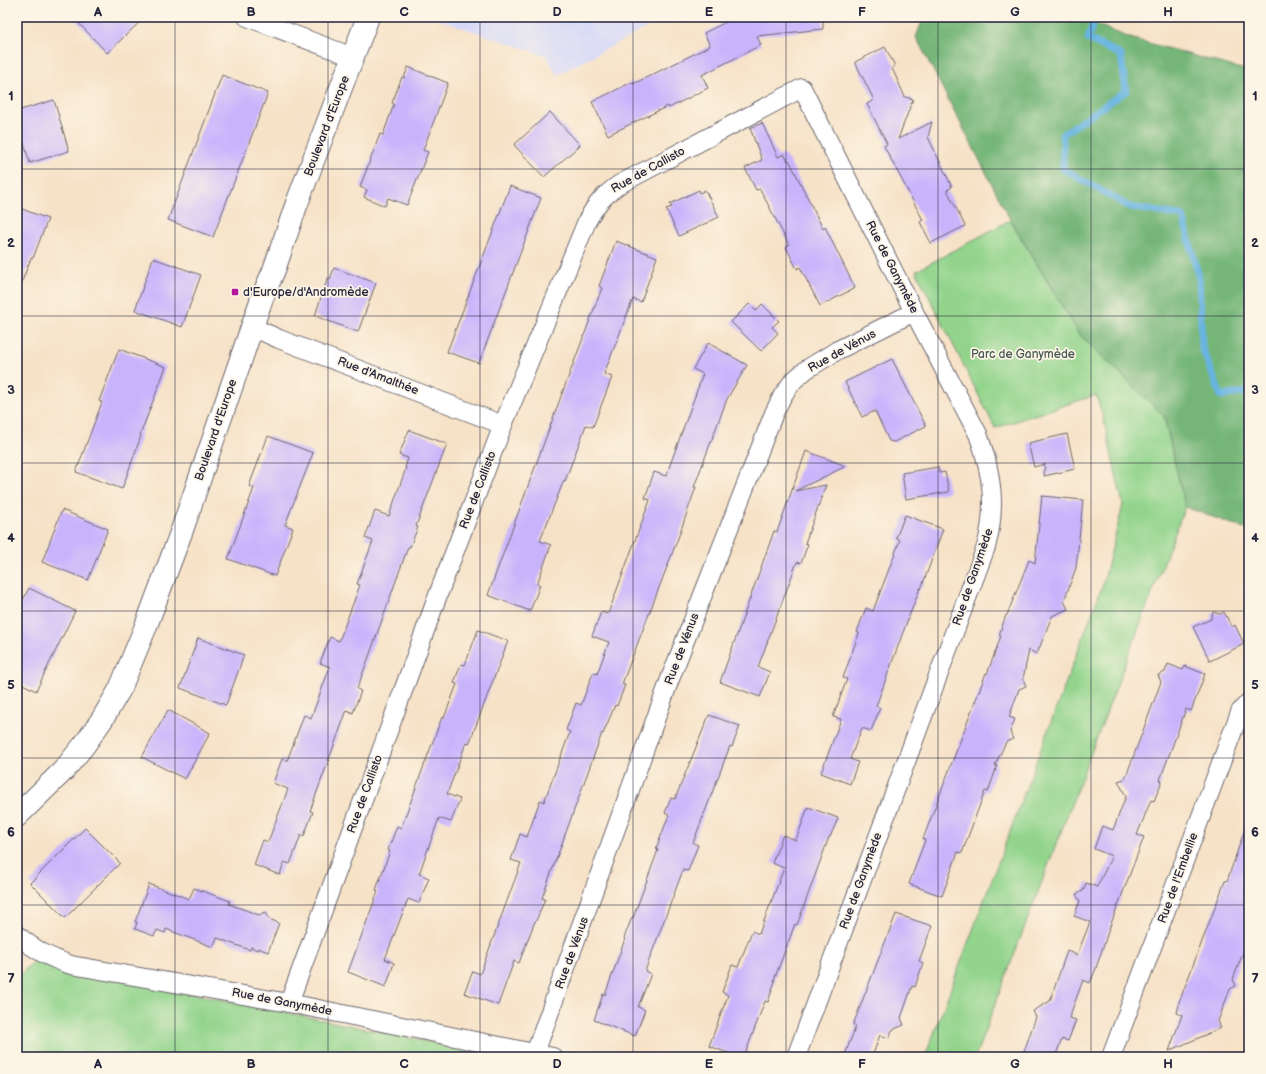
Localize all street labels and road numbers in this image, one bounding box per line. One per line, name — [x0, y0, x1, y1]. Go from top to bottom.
street label: Boulevard d'Europe — [301, 74, 353, 178]
street label: Rue de Callisto — [608, 143, 688, 197]
street label: Rue de Ganymède — [862, 218, 922, 316]
street label: Rue de Vénus — [805, 326, 879, 376]
street label: Rue d'Amalthée — [335, 354, 421, 398]
street label: Boulevard d'Europe — [192, 377, 240, 483]
street label: Rue de Callisto — [456, 449, 500, 531]
street label: Rue de Ganymède — [949, 526, 997, 628]
street label: Rue de Vénus — [661, 611, 703, 687]
street label: Rue de Callisto — [344, 753, 386, 835]
street label: Rue de Ganymède — [837, 831, 885, 931]
street label: Rue de l'Embellie — [1155, 831, 1201, 925]
street label: Rue de Vénus — [552, 915, 592, 991]
street label: Rue de Ganymède — [231, 985, 333, 1019]

